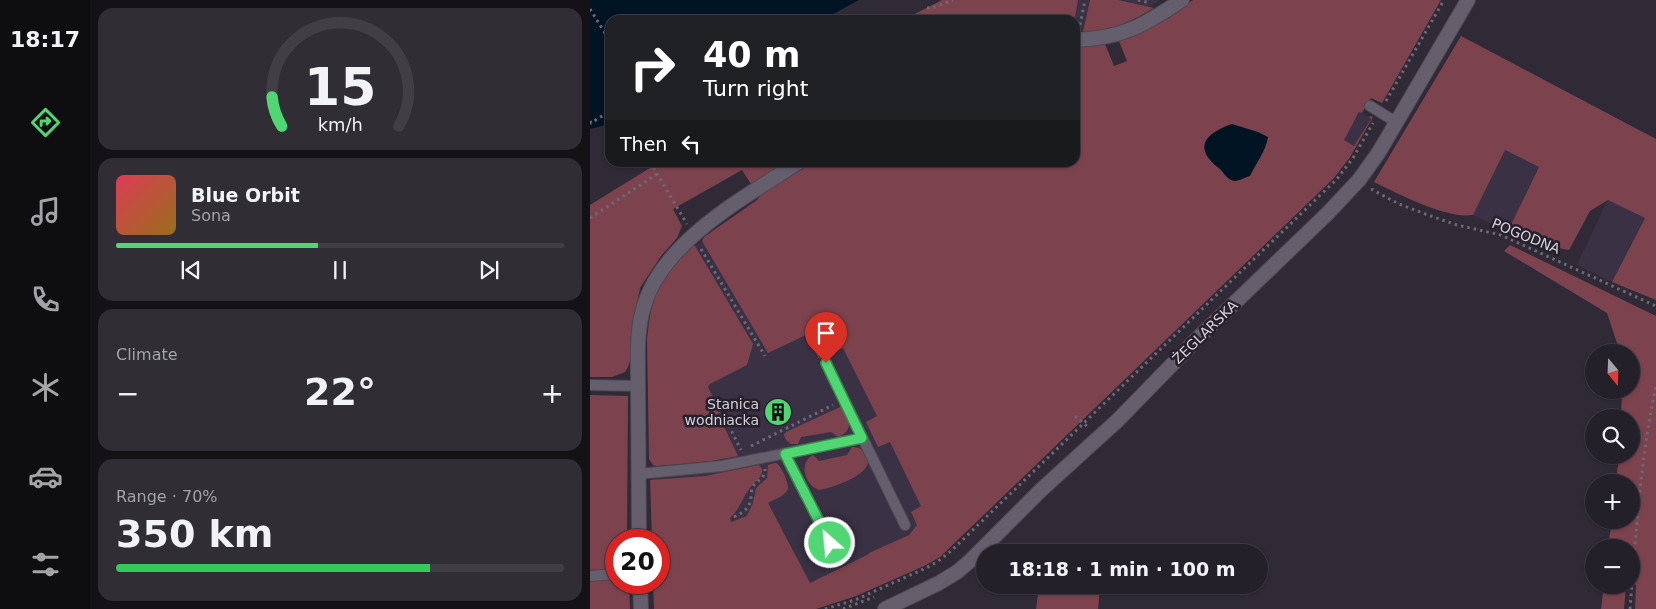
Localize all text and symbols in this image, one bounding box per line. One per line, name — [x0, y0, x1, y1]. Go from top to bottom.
text: 18:17 — [10, 27, 80, 52]
icon: right — [620, 35, 685, 100]
text: 40 m — [703, 35, 800, 75]
text: 15 — [304, 57, 376, 117]
text: Turn right — [703, 76, 808, 101]
icon: directions — [28, 105, 63, 140]
text: km/h — [317, 114, 363, 135]
icon: left — [677, 130, 705, 158]
text: Then — [620, 133, 667, 155]
text: Blue Orbit — [191, 184, 300, 206]
icon: music — [28, 194, 63, 229]
text: Sona — [191, 206, 231, 225]
street label: POGODNA — [1490, 215, 1563, 257]
icon: previous — [177, 256, 205, 284]
icon: pause — [326, 256, 354, 284]
icon: next — [475, 256, 503, 284]
icon: phone — [28, 282, 63, 317]
street label: ŻEGLARSKA — [1168, 296, 1241, 367]
pin — [805, 312, 847, 363]
icon: arrive — [812, 319, 840, 347]
north arrow — [1585, 344, 1640, 399]
map controls — [1585, 344, 1640, 594]
text: Climate — [116, 345, 178, 364]
icon: climate — [28, 370, 63, 405]
text: 22° — [304, 370, 376, 414]
text: − — [116, 377, 139, 410]
text: + — [541, 377, 564, 410]
place label: Stanica wodniacka — [685, 396, 759, 428]
building icon: Stanica wodniacka — [763, 397, 793, 427]
button: search — [1585, 409, 1640, 464]
icon: car — [28, 459, 63, 494]
button: + — [1585, 474, 1640, 529]
text: Range · 70% — [116, 487, 218, 506]
text: 350 km — [116, 512, 273, 556]
position arrow — [803, 516, 855, 568]
speed limit sign: 20 — [605, 529, 670, 594]
button: − — [1585, 539, 1640, 594]
icon: filters — [28, 547, 63, 582]
text: 18:18 · 1 min · 100 m — [1008, 558, 1236, 580]

